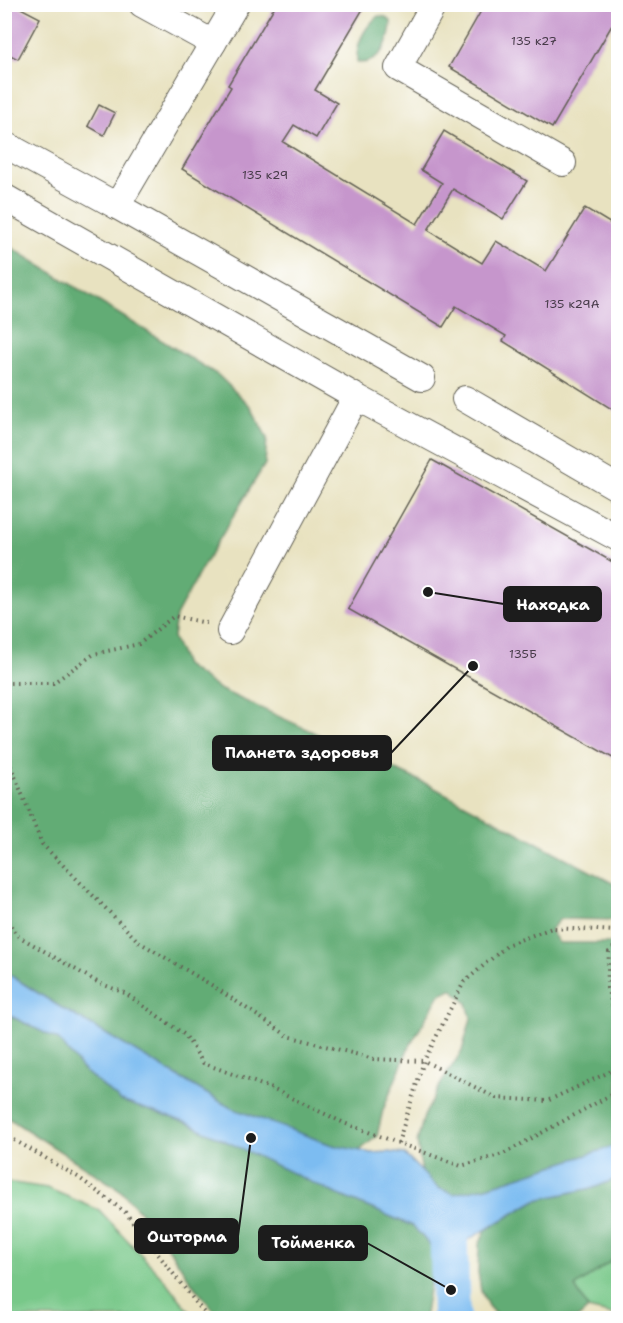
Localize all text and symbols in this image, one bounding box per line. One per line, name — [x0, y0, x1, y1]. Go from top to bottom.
house number: 135 к27 — [511, 33, 557, 49]
house number: 135 к29 — [242, 167, 288, 183]
house number: 135 к29А — [545, 296, 600, 312]
callout: Находка — [504, 587, 601, 621]
text: Находка — [516, 594, 590, 615]
house number: 135Б — [509, 646, 537, 662]
callout: Планета здоровья — [213, 736, 391, 770]
text: Планета здоровья — [225, 742, 379, 763]
callout: Ошторма — [135, 1219, 238, 1253]
text: Ошторма — [147, 1226, 227, 1247]
callout: Тойменка — [259, 1226, 367, 1260]
text: Тойменка — [271, 1232, 355, 1253]

